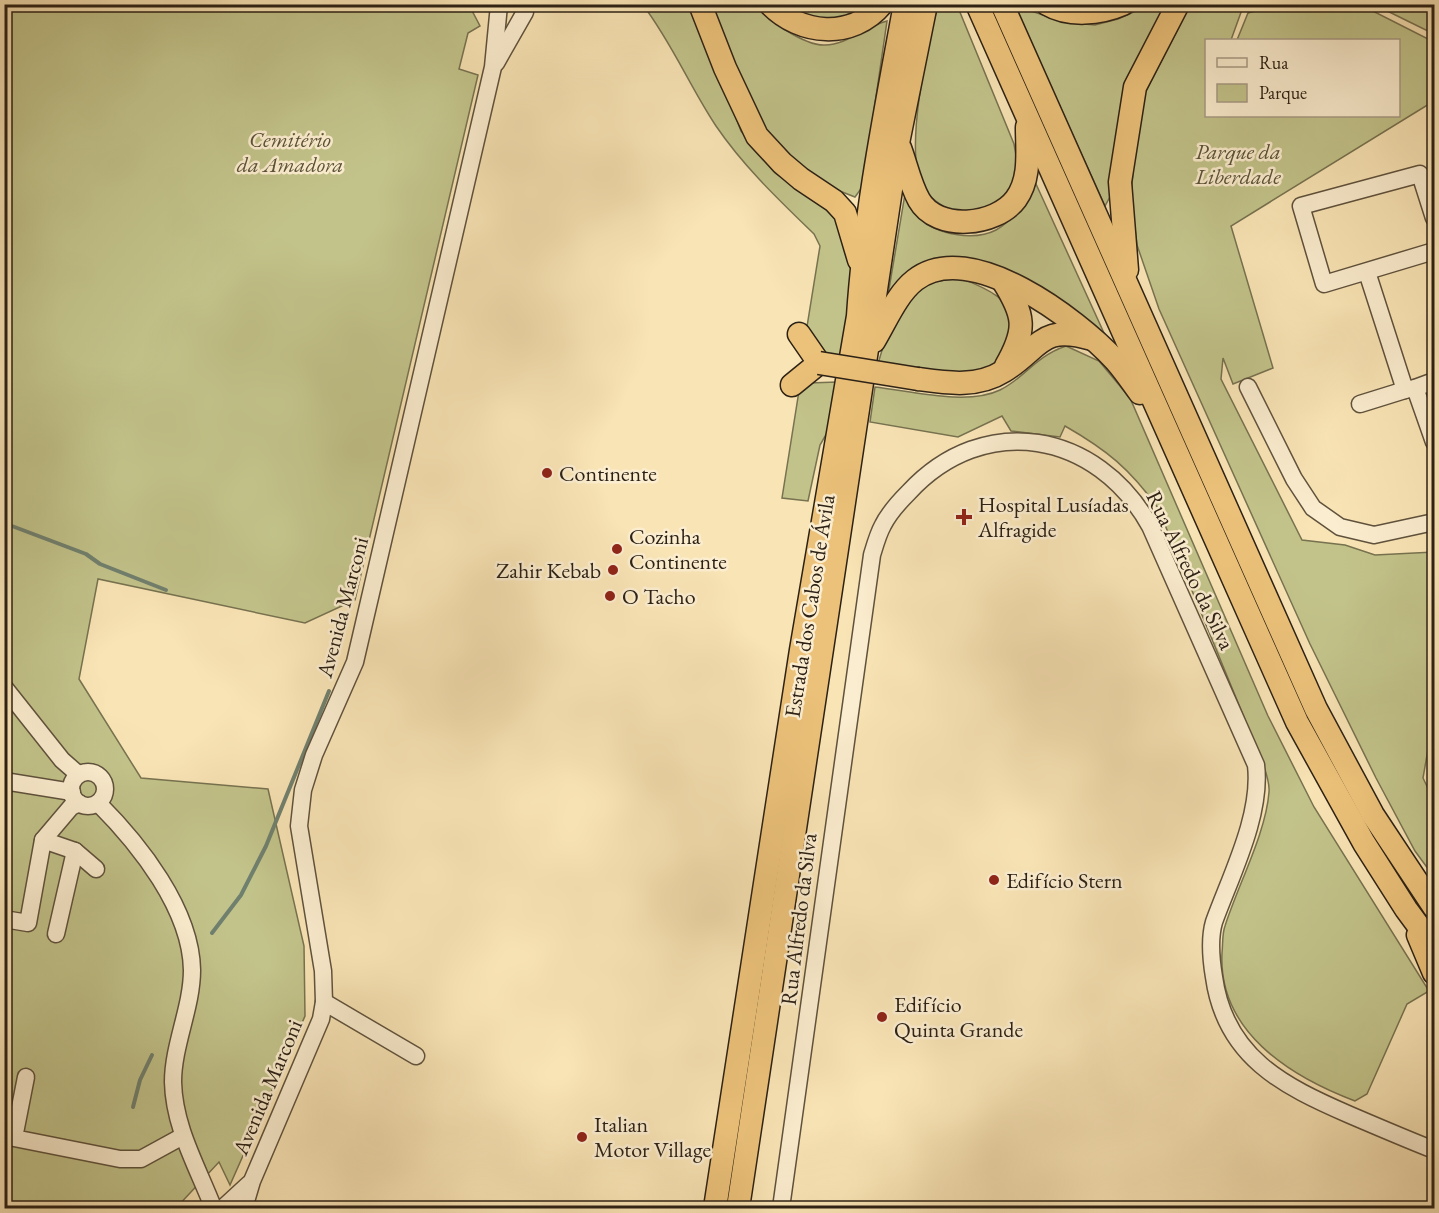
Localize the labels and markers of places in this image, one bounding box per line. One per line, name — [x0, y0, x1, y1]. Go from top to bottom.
place label: Continente — [559, 459, 657, 488]
marker: Continente — [540, 466, 554, 480]
place label: Hospital Lusíadas Alfragide — [977, 490, 1129, 544]
marker: Hospital Lusíadas Alfragide — [955, 508, 973, 526]
place label: Cozinha Continente — [629, 522, 727, 576]
marker: Cozinha Continente — [610, 542, 624, 556]
place label: Zahir Kebab — [496, 556, 601, 585]
marker: Zahir Kebab — [606, 563, 620, 577]
place label: O Tacho — [622, 582, 696, 611]
marker: O Tacho — [603, 589, 617, 603]
place label: Edifício Stern — [1006, 866, 1123, 895]
marker: Edifício Stern — [987, 873, 1001, 887]
place label: Edifício Quinta Grande — [894, 990, 1023, 1044]
marker: Edifício Quinta Grande — [875, 1010, 889, 1024]
place label: Italian Motor Village — [594, 1110, 711, 1164]
marker: Italian Motor Village — [575, 1130, 589, 1144]

